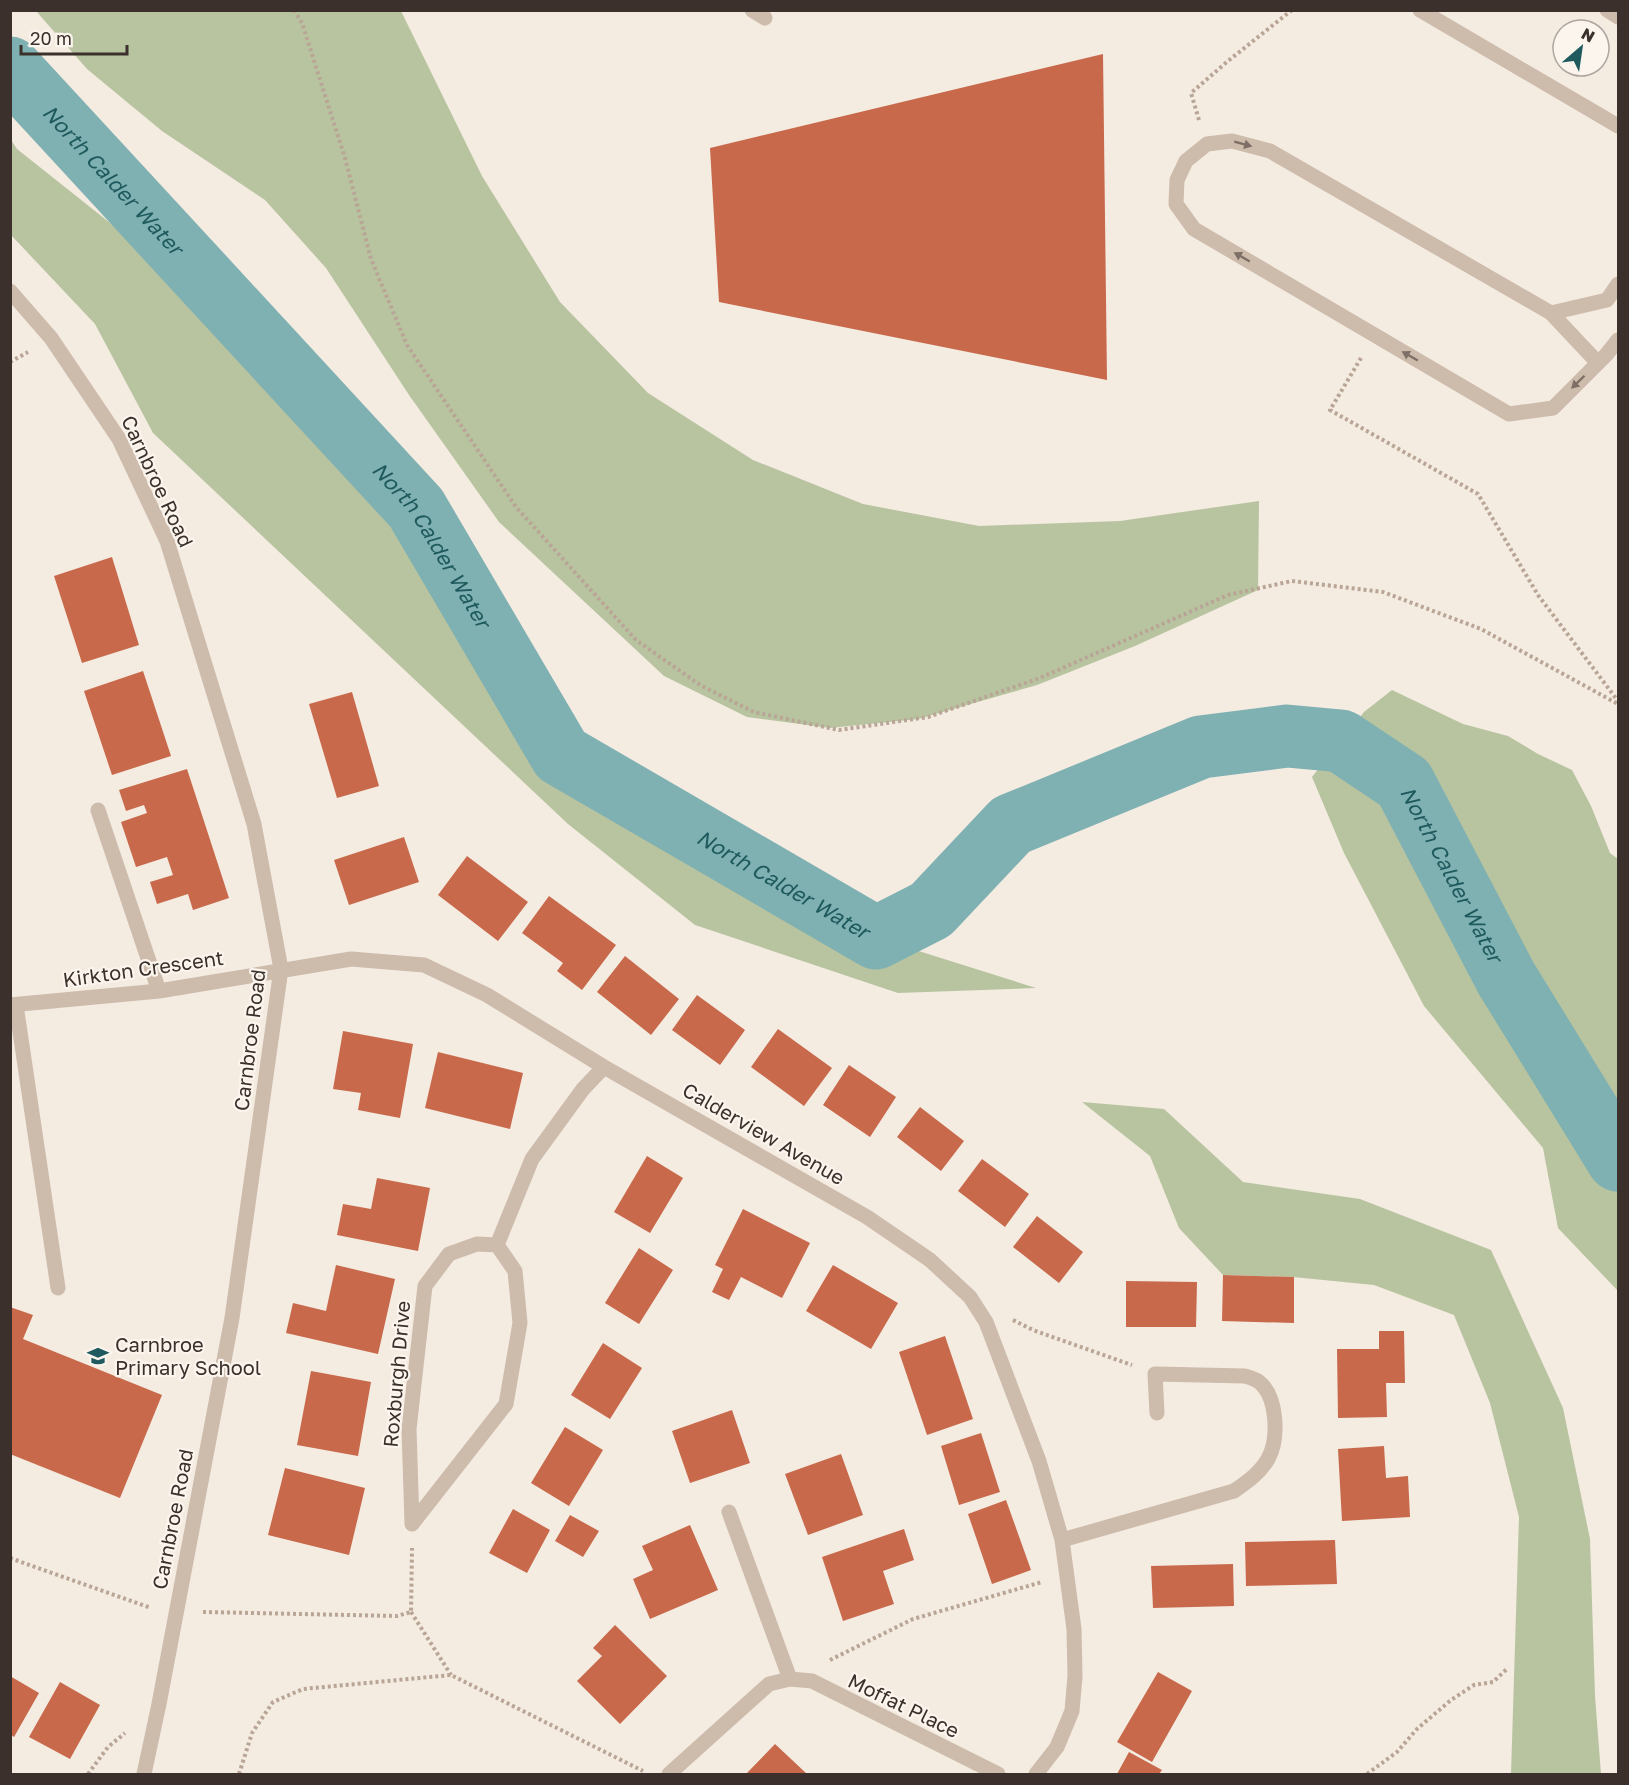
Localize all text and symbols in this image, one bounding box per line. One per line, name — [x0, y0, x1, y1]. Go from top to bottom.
scale bar — [21, 18, 128, 56]
north arrow — [1551, 18, 1611, 78]
text: N — [1578, 23, 1598, 47]
text: 20 m — [30, 27, 72, 49]
water label: North Calder Water — [37, 99, 191, 262]
one-way arrow — [1234, 140, 1252, 149]
one-way arrow — [1234, 252, 1250, 263]
one-way arrow — [1401, 351, 1418, 361]
one-way arrow — [1572, 375, 1586, 389]
street label: Carnbroe Road — [117, 411, 199, 551]
water label: North Calder Water — [367, 456, 498, 635]
water label: North Calder Water — [1395, 782, 1510, 969]
water label: North Calder Water — [692, 824, 876, 946]
street label: Kirkton Crescent — [61, 945, 225, 991]
street label: Carnbroe Road — [228, 968, 270, 1112]
street label: Calderview Avenue — [679, 1077, 849, 1189]
street label: Roxburgh Drive — [378, 1300, 414, 1448]
place label: Carnbroe Primary School — [115, 1332, 261, 1379]
school or university icon: Carnbroe Primary School — [86, 1344, 110, 1368]
street label: Carnbroe Road — [147, 1447, 197, 1591]
street label: Moffat Place — [844, 1668, 964, 1742]

